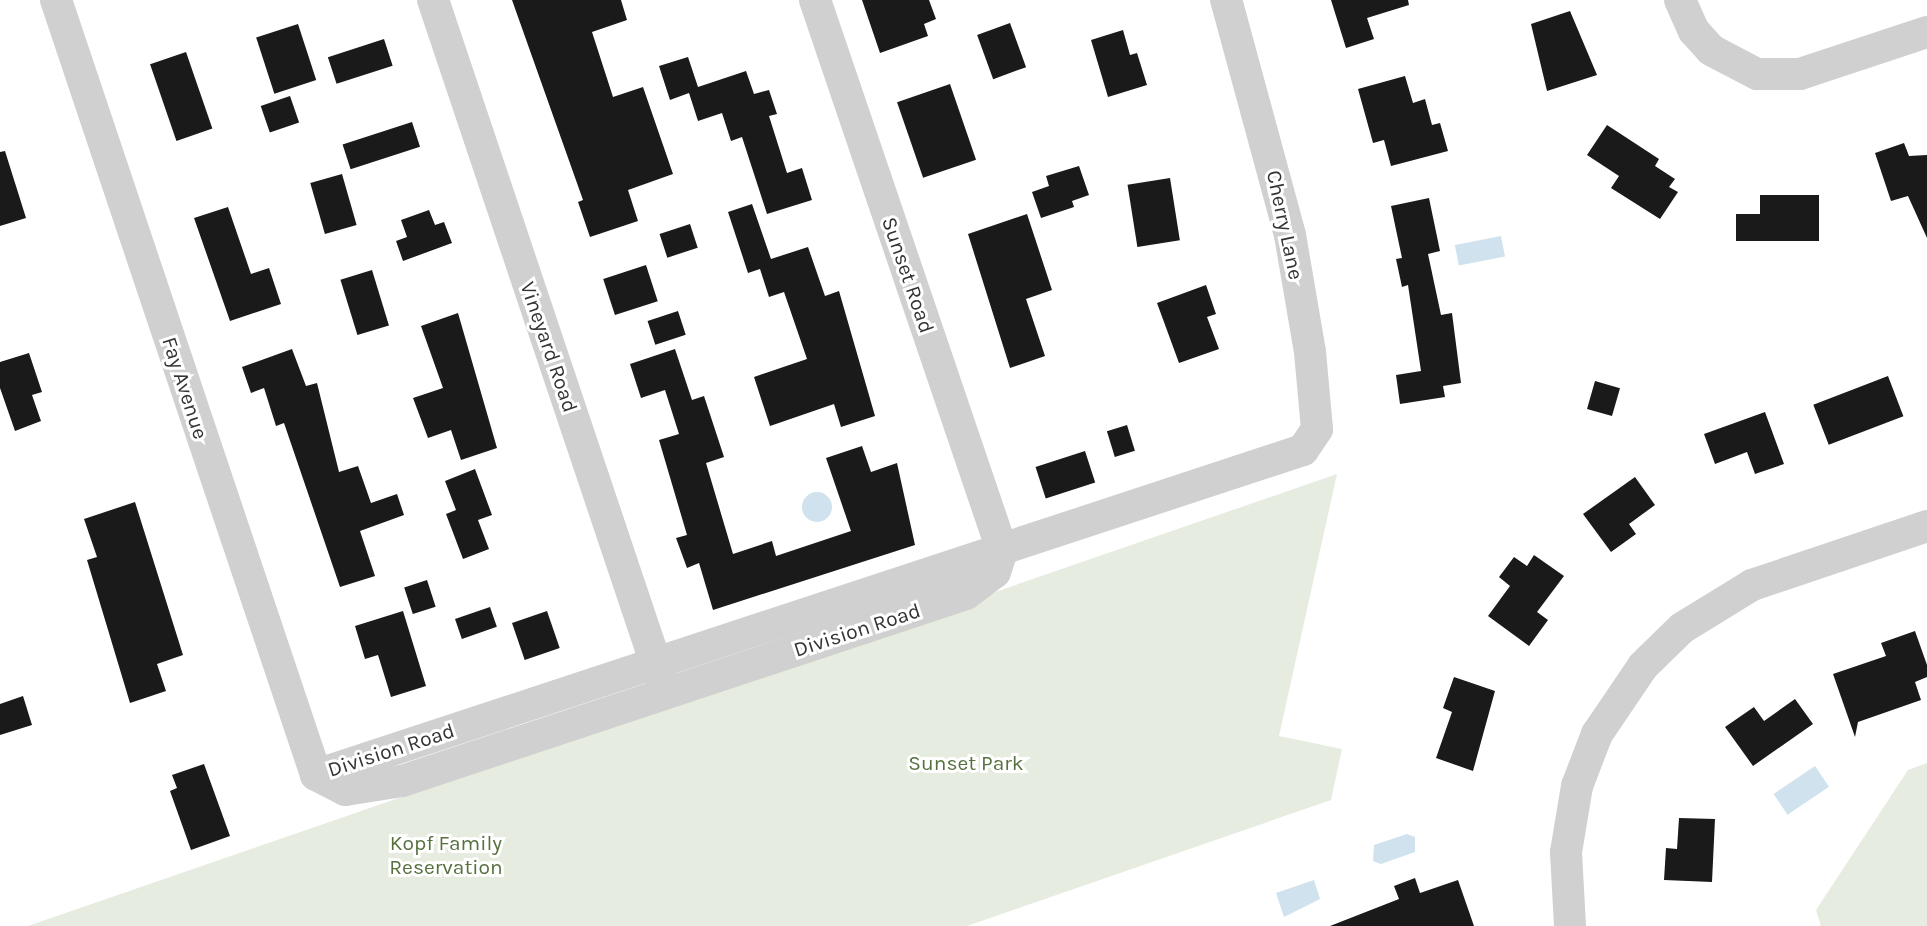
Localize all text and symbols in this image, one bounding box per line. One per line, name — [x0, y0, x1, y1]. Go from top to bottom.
street label: Cherry Lane — [1261, 168, 1309, 282]
street label: Sunset Road — [876, 214, 940, 336]
street label: Vineyard Road — [515, 278, 583, 416]
street label: Fay Avenue — [157, 334, 213, 442]
street label: Division Road — [790, 598, 924, 662]
street label: Division Road — [324, 718, 458, 782]
park label: Sunset Park — [908, 750, 1024, 776]
park label: Kopf Family Reservation — [389, 830, 503, 880]

